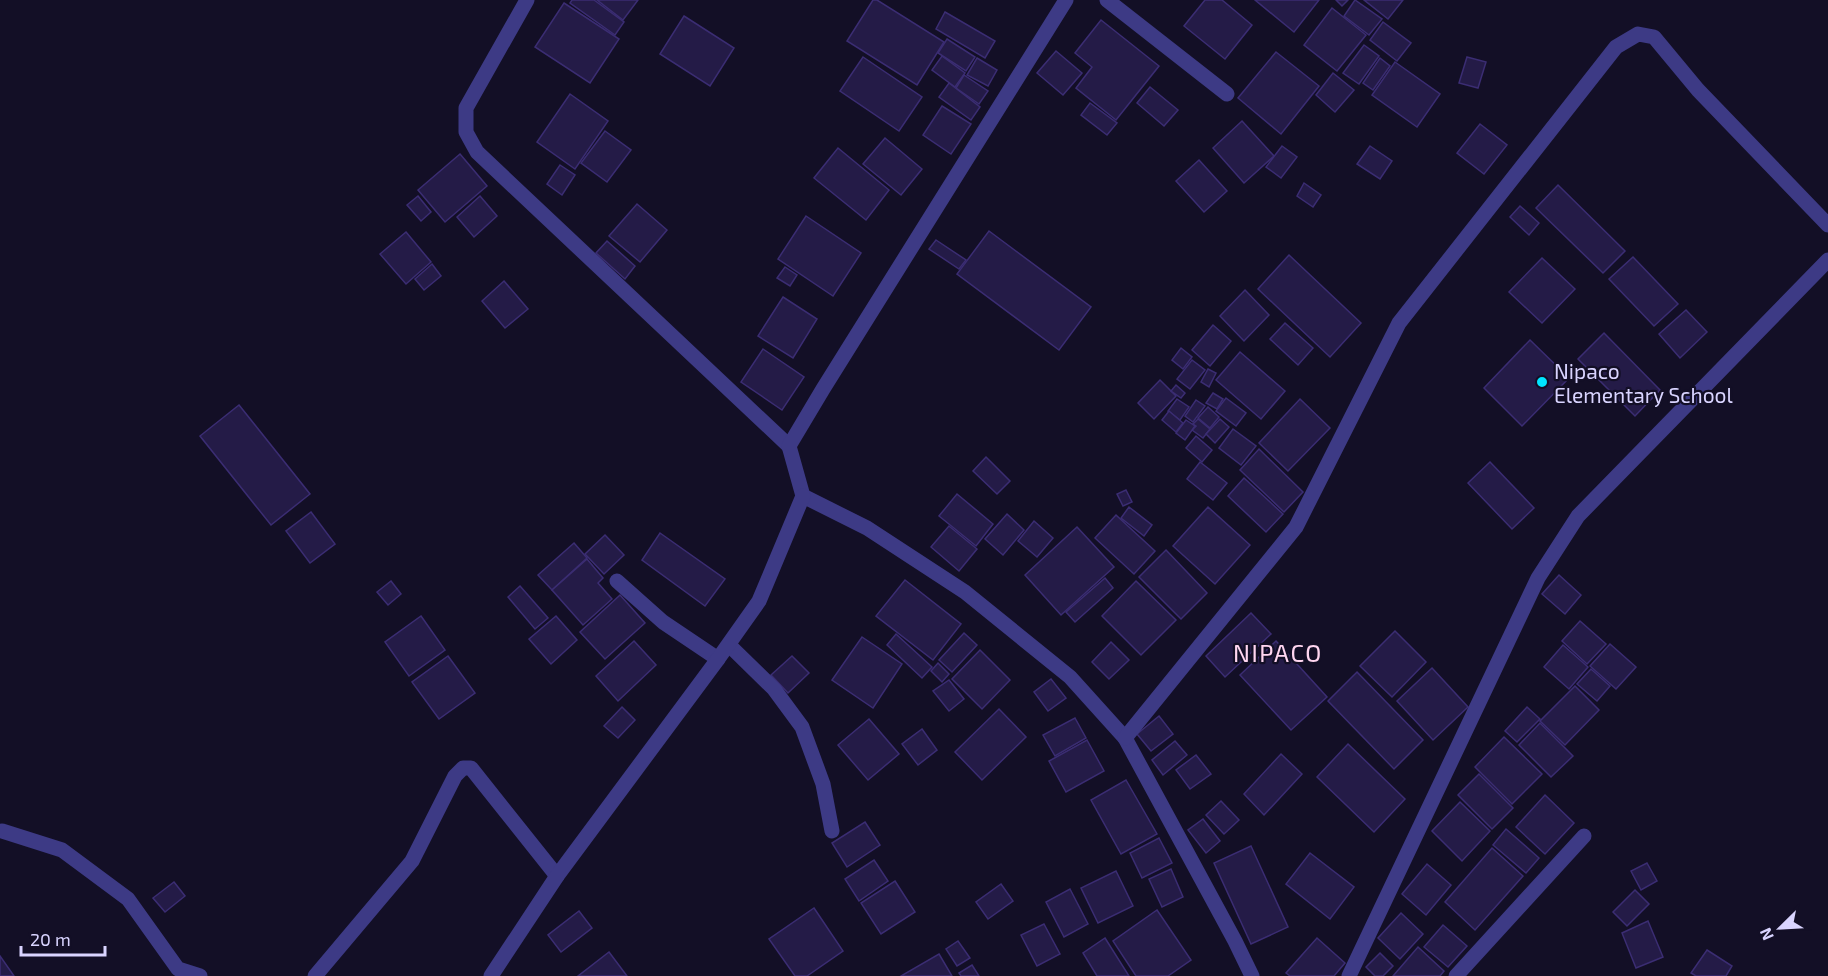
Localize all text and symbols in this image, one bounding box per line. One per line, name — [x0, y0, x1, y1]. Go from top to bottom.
place label: Nipaco Elementary School — [1554, 358, 1734, 407]
marker: Nipaco Elementary School — [1535, 375, 1549, 389]
district label: NIPACO — [1233, 638, 1323, 667]
north arrow — [1750, 898, 1810, 958]
scale bar — [21, 919, 105, 957]
text: N — [1755, 925, 1777, 943]
text: 20 m — [30, 928, 71, 950]

